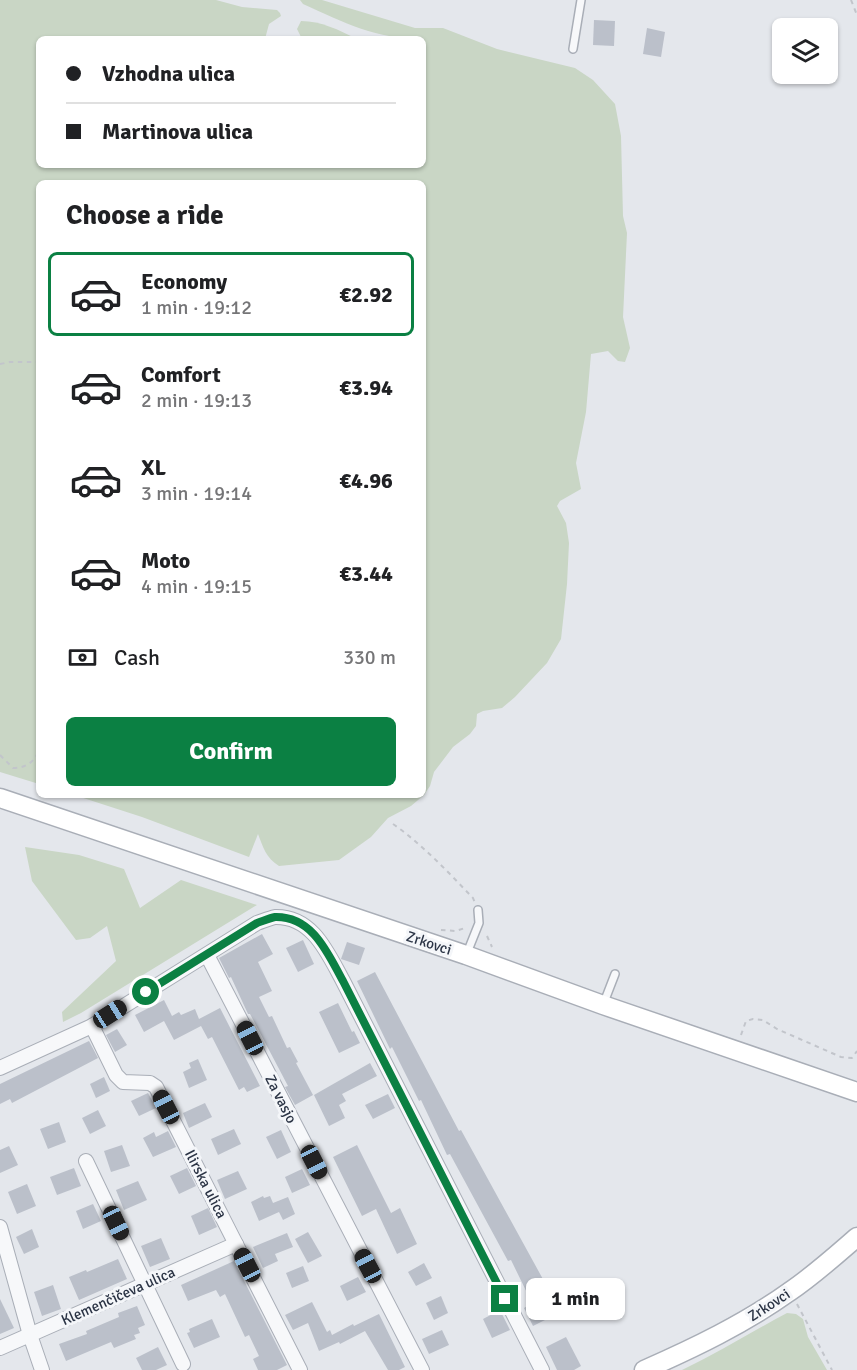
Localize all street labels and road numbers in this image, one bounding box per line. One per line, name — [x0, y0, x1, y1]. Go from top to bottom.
street label: Zrkovci — [404, 927, 454, 959]
street label: Za vasjo — [261, 1072, 301, 1126]
street label: Ilirska ulica — [181, 1147, 231, 1221]
street label: Klemenčičeva ulica — [58, 1263, 178, 1329]
street label: Zrkovci — [745, 1285, 793, 1325]

